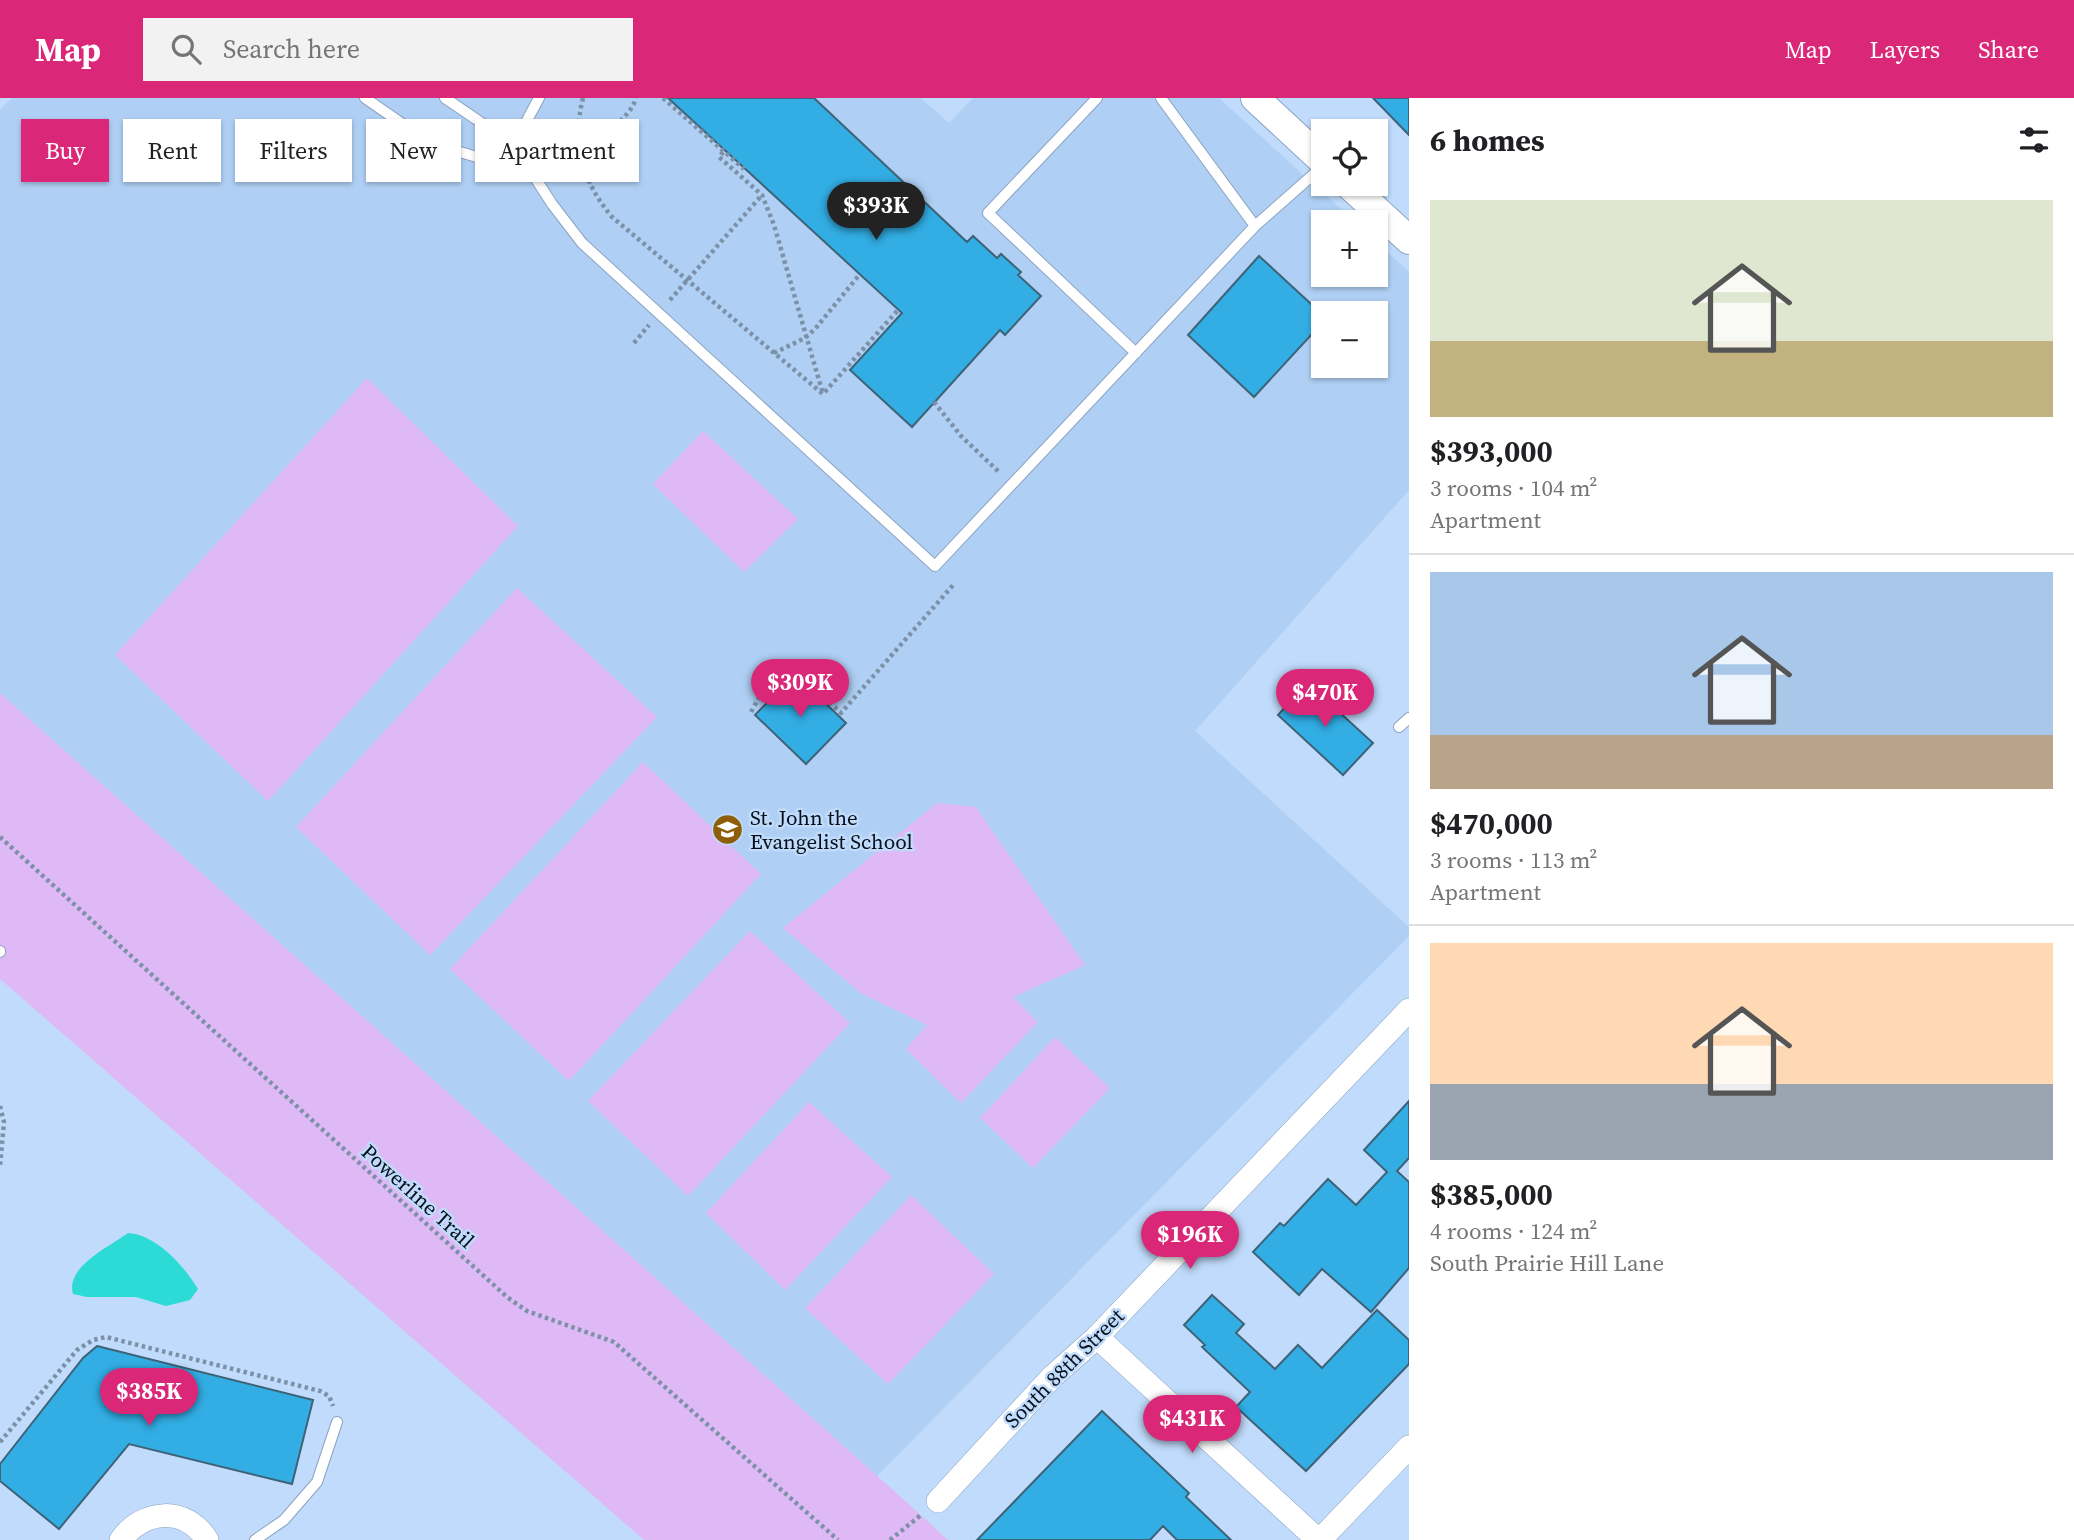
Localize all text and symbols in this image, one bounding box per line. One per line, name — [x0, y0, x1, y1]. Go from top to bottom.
search box — [143, 18, 633, 81]
text: Map — [35, 27, 101, 72]
icon: search — [167, 30, 205, 68]
text: Search here — [223, 31, 360, 67]
text: Map — [1785, 33, 1832, 66]
text: Layers — [1870, 33, 1940, 66]
text: Share — [1978, 33, 2039, 66]
chip: Buy — [21, 119, 109, 182]
chip: Rent — [123, 119, 221, 182]
chip: Filters — [235, 119, 352, 182]
chip: New — [366, 119, 461, 182]
chip: Apartment — [475, 119, 639, 182]
map controls — [1311, 119, 1388, 378]
button: locate — [1311, 119, 1388, 196]
text: 6 homes — [1430, 120, 1545, 161]
icon: filters — [2015, 121, 2053, 159]
pin: $393K — [827, 183, 925, 242]
text: $393K — [843, 189, 909, 221]
button: + — [1311, 210, 1388, 287]
icon: home — [1679, 245, 1805, 371]
button: − — [1311, 301, 1388, 378]
text: $393,000 — [1430, 431, 1553, 472]
text: 3 rooms · 104 m² — [1430, 472, 1597, 504]
text: Apartment — [1430, 504, 1541, 536]
icon: home — [1679, 617, 1805, 743]
pin: $309K — [751, 660, 849, 719]
text: $309K — [767, 666, 833, 698]
pin: $470K — [1276, 670, 1374, 729]
text: $470K — [1292, 676, 1358, 708]
place label: St. John the Evangelist School — [750, 803, 913, 856]
text: $470,000 — [1430, 803, 1553, 844]
school or university icon: St. John the Evangelist School — [710, 812, 744, 846]
text: 3 rooms · 113 m² — [1430, 844, 1597, 876]
text: Apartment — [1430, 876, 1541, 908]
icon: home — [1679, 988, 1805, 1114]
street label: Powerline Trail — [355, 1137, 481, 1255]
text: $385,000 — [1430, 1174, 1553, 1215]
pin: $196K — [1141, 1212, 1239, 1271]
text: 4 rooms · 124 m² — [1430, 1215, 1597, 1247]
text: $196K — [1157, 1218, 1223, 1250]
text: South Prairie Hill Lane — [1430, 1247, 1664, 1279]
street label: South 88th Street — [998, 1302, 1130, 1434]
pin: $385K — [100, 1368, 198, 1428]
text: $385K — [116, 1375, 182, 1407]
pin: $431K — [1143, 1396, 1241, 1455]
text: $431K — [1159, 1402, 1225, 1434]

